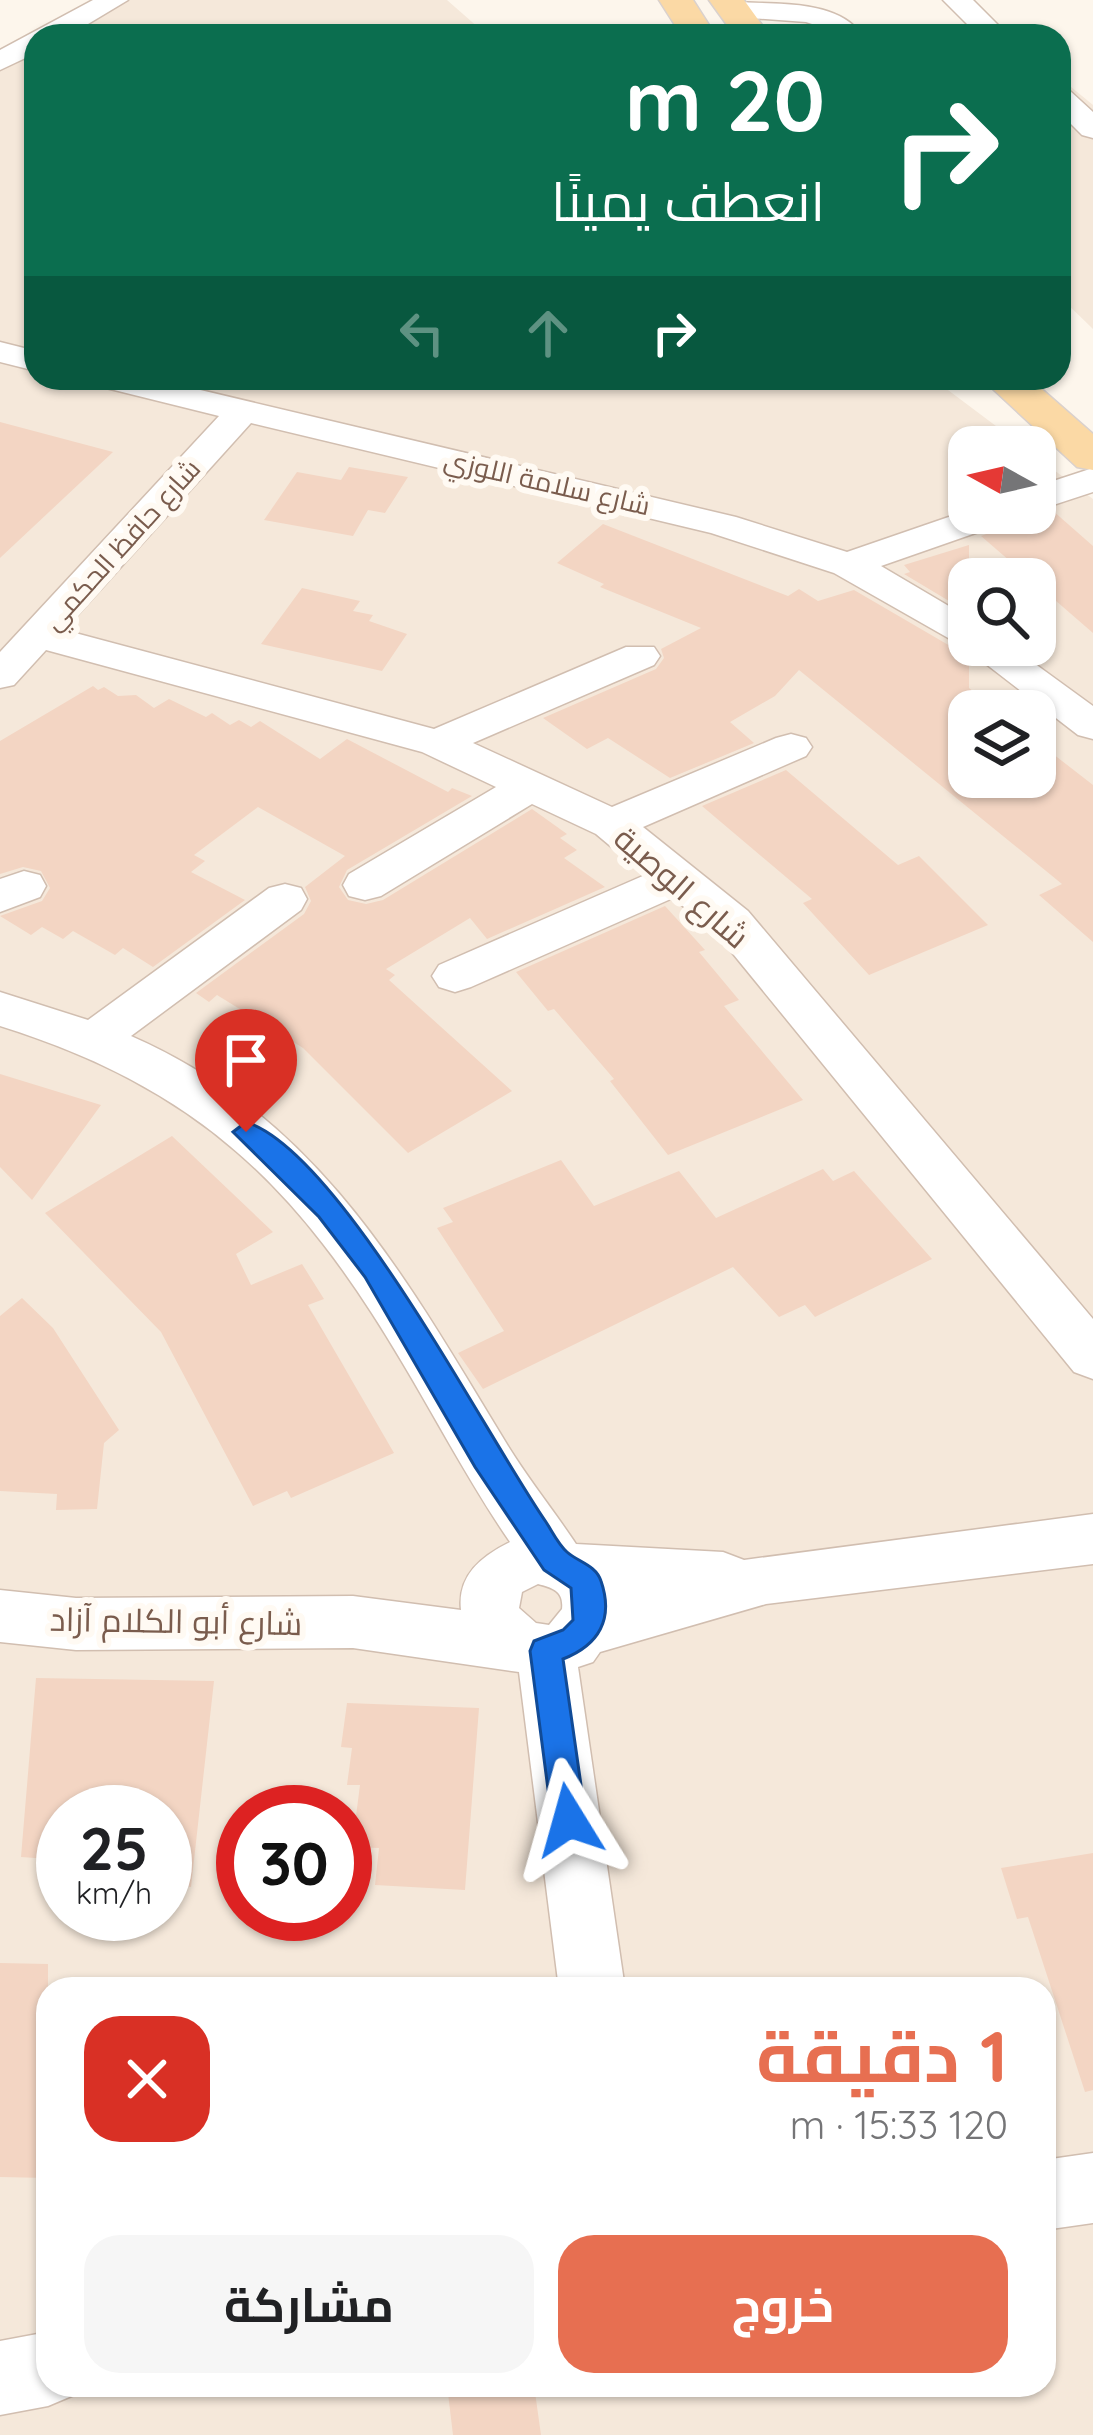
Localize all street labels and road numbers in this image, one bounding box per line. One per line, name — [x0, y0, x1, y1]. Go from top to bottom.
street label: شارع سلامة اللوزي — [440, 442, 654, 527]
street label: شارع حافظ الحكمي — [35, 452, 211, 640]
street label: شارع الوصية — [604, 817, 758, 959]
street label: شارع أبو الكلام آزاد — [49, 1598, 303, 1646]

